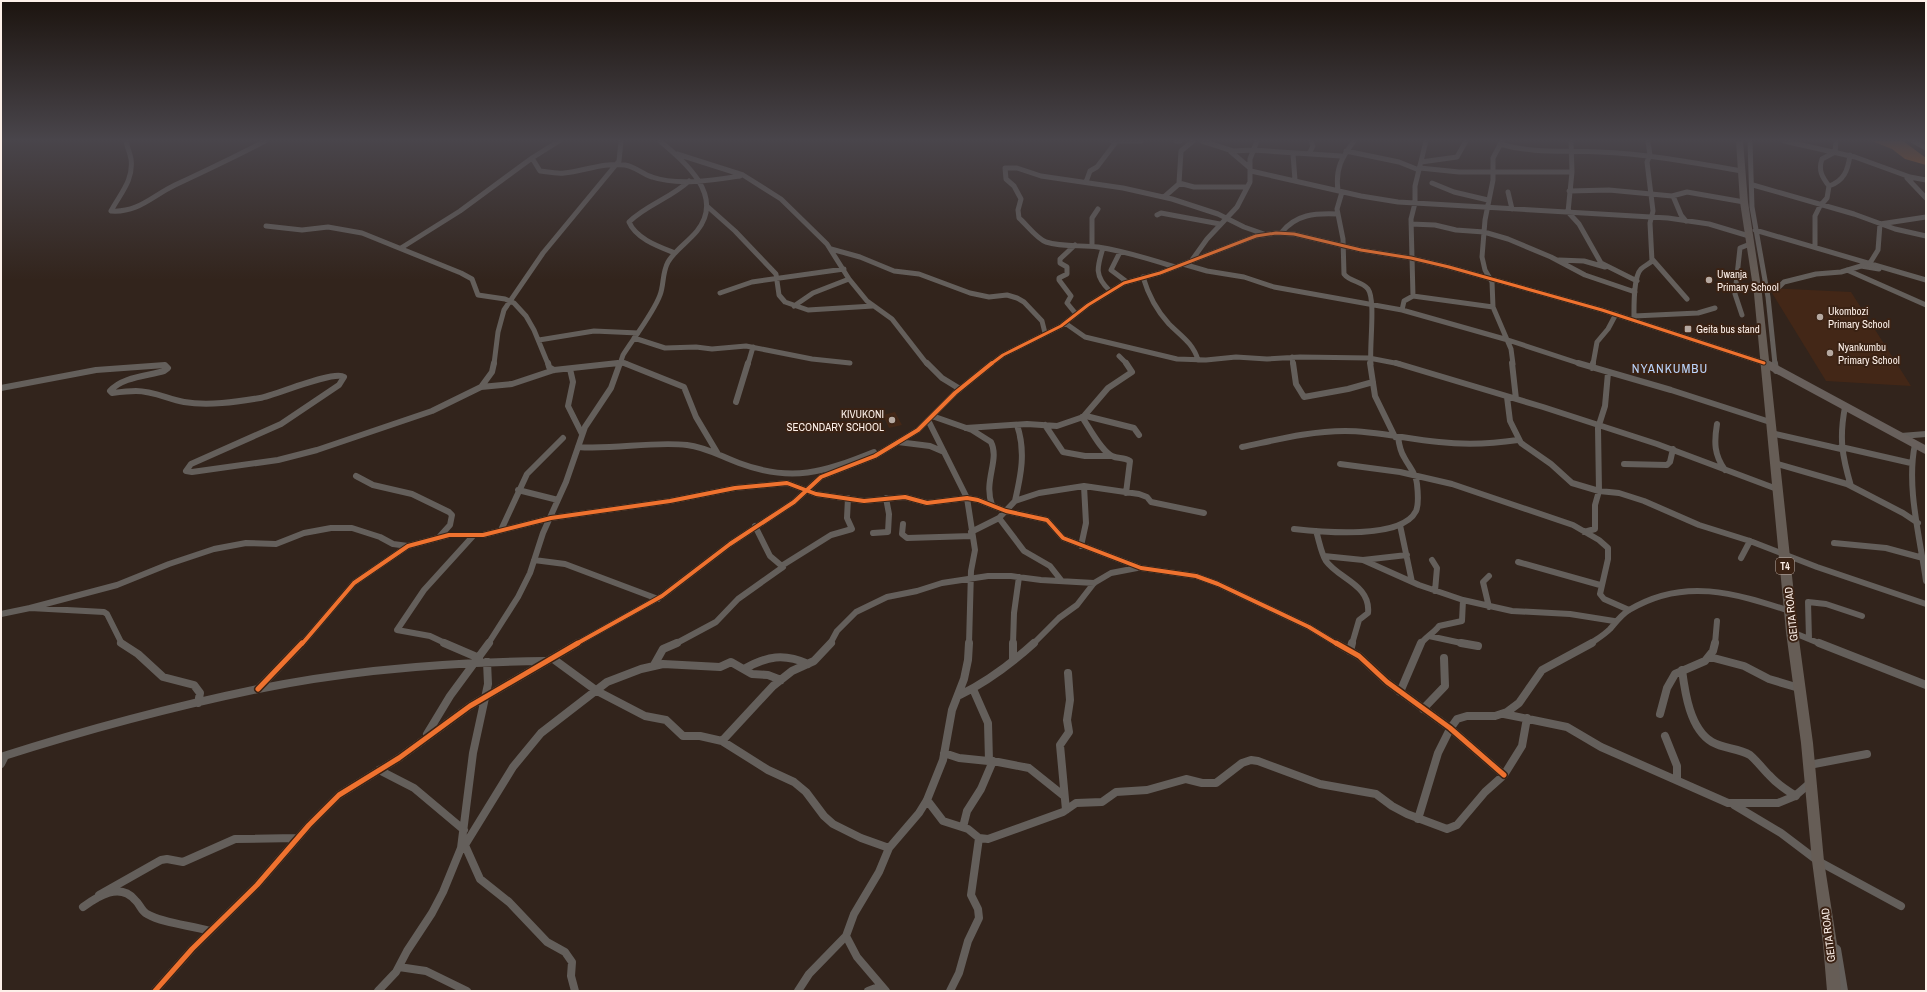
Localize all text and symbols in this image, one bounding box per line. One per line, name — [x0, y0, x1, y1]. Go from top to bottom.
place label: Uwanja Primary School — [1717, 267, 1779, 294]
marker: Uwanja Primary School — [1704, 275, 1714, 285]
place label: Ukombozi Primary School — [1828, 304, 1890, 331]
marker: Ukombozi Primary School — [1815, 312, 1825, 322]
place label: Geita bus stand — [1696, 322, 1760, 336]
marker: Geita bus stand — [1683, 324, 1693, 334]
place label: Nyankumbu Primary School — [1838, 340, 1900, 367]
marker: Nyankumbu Primary School — [1825, 348, 1835, 358]
district label: NYANKUMBU — [1632, 360, 1708, 377]
place label: KIVUKONI SECONDARY SCHOOL — [787, 407, 884, 434]
marker: KIVUKONI SECONDARY SCHOOL — [887, 415, 897, 425]
road number: T4 — [1776, 558, 1794, 574]
street label: GEITA ROAD — [1781, 586, 1801, 642]
street label: GEITA ROAD — [1818, 907, 1838, 963]

